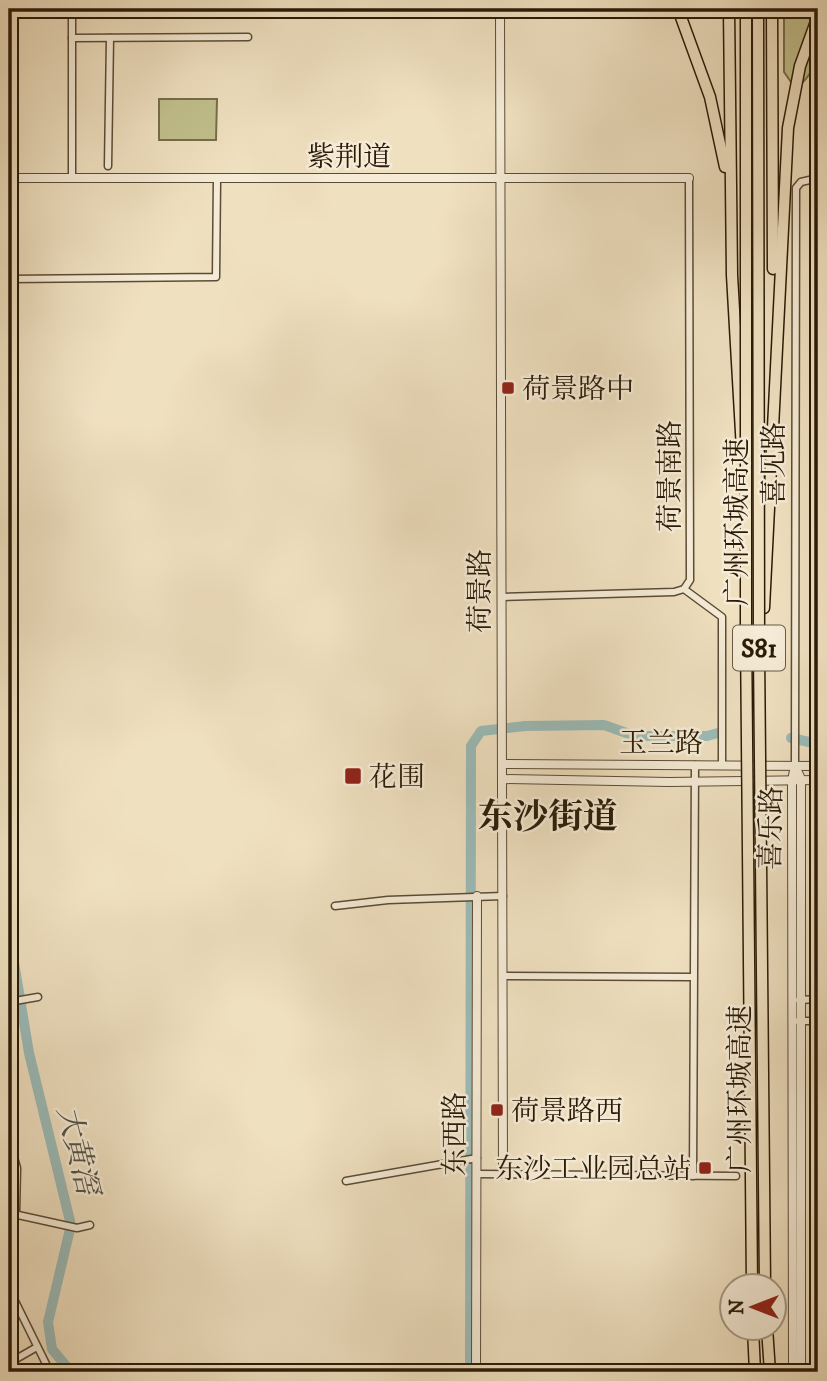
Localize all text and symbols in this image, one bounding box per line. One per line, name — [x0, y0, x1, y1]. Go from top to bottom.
street label: 紫荆道 — [307, 140, 391, 175]
place label: 荷景路中 — [522, 372, 634, 407]
marker: 荷景路中 — [500, 380, 516, 396]
street label: 荷景南路 — [653, 420, 688, 532]
street label: 喜见路 — [757, 422, 792, 506]
street label: 广州环城高速 — [720, 438, 755, 606]
street label: 荷景路 — [463, 549, 498, 633]
road number: S81 — [733, 626, 785, 670]
street label: 玉兰路 — [619, 726, 703, 761]
place label: 花围 — [369, 760, 425, 795]
marker: 花围 — [343, 766, 363, 786]
street label: 喜乐路 — [753, 786, 790, 870]
district label: 东沙街道 — [478, 796, 618, 840]
street label: 广州环城高速 — [723, 1005, 758, 1173]
street label: 东西路 — [438, 1092, 473, 1176]
place label: 荷景路西 — [511, 1094, 623, 1129]
water label: 大黄滘 — [48, 1102, 107, 1203]
marker: 荷景路西 — [489, 1102, 505, 1118]
place label: 东沙工业园总站 — [495, 1152, 691, 1187]
marker: 东沙工业园总站 — [697, 1160, 713, 1176]
north arrow — [718, 1272, 788, 1342]
text: N — [726, 1299, 749, 1315]

